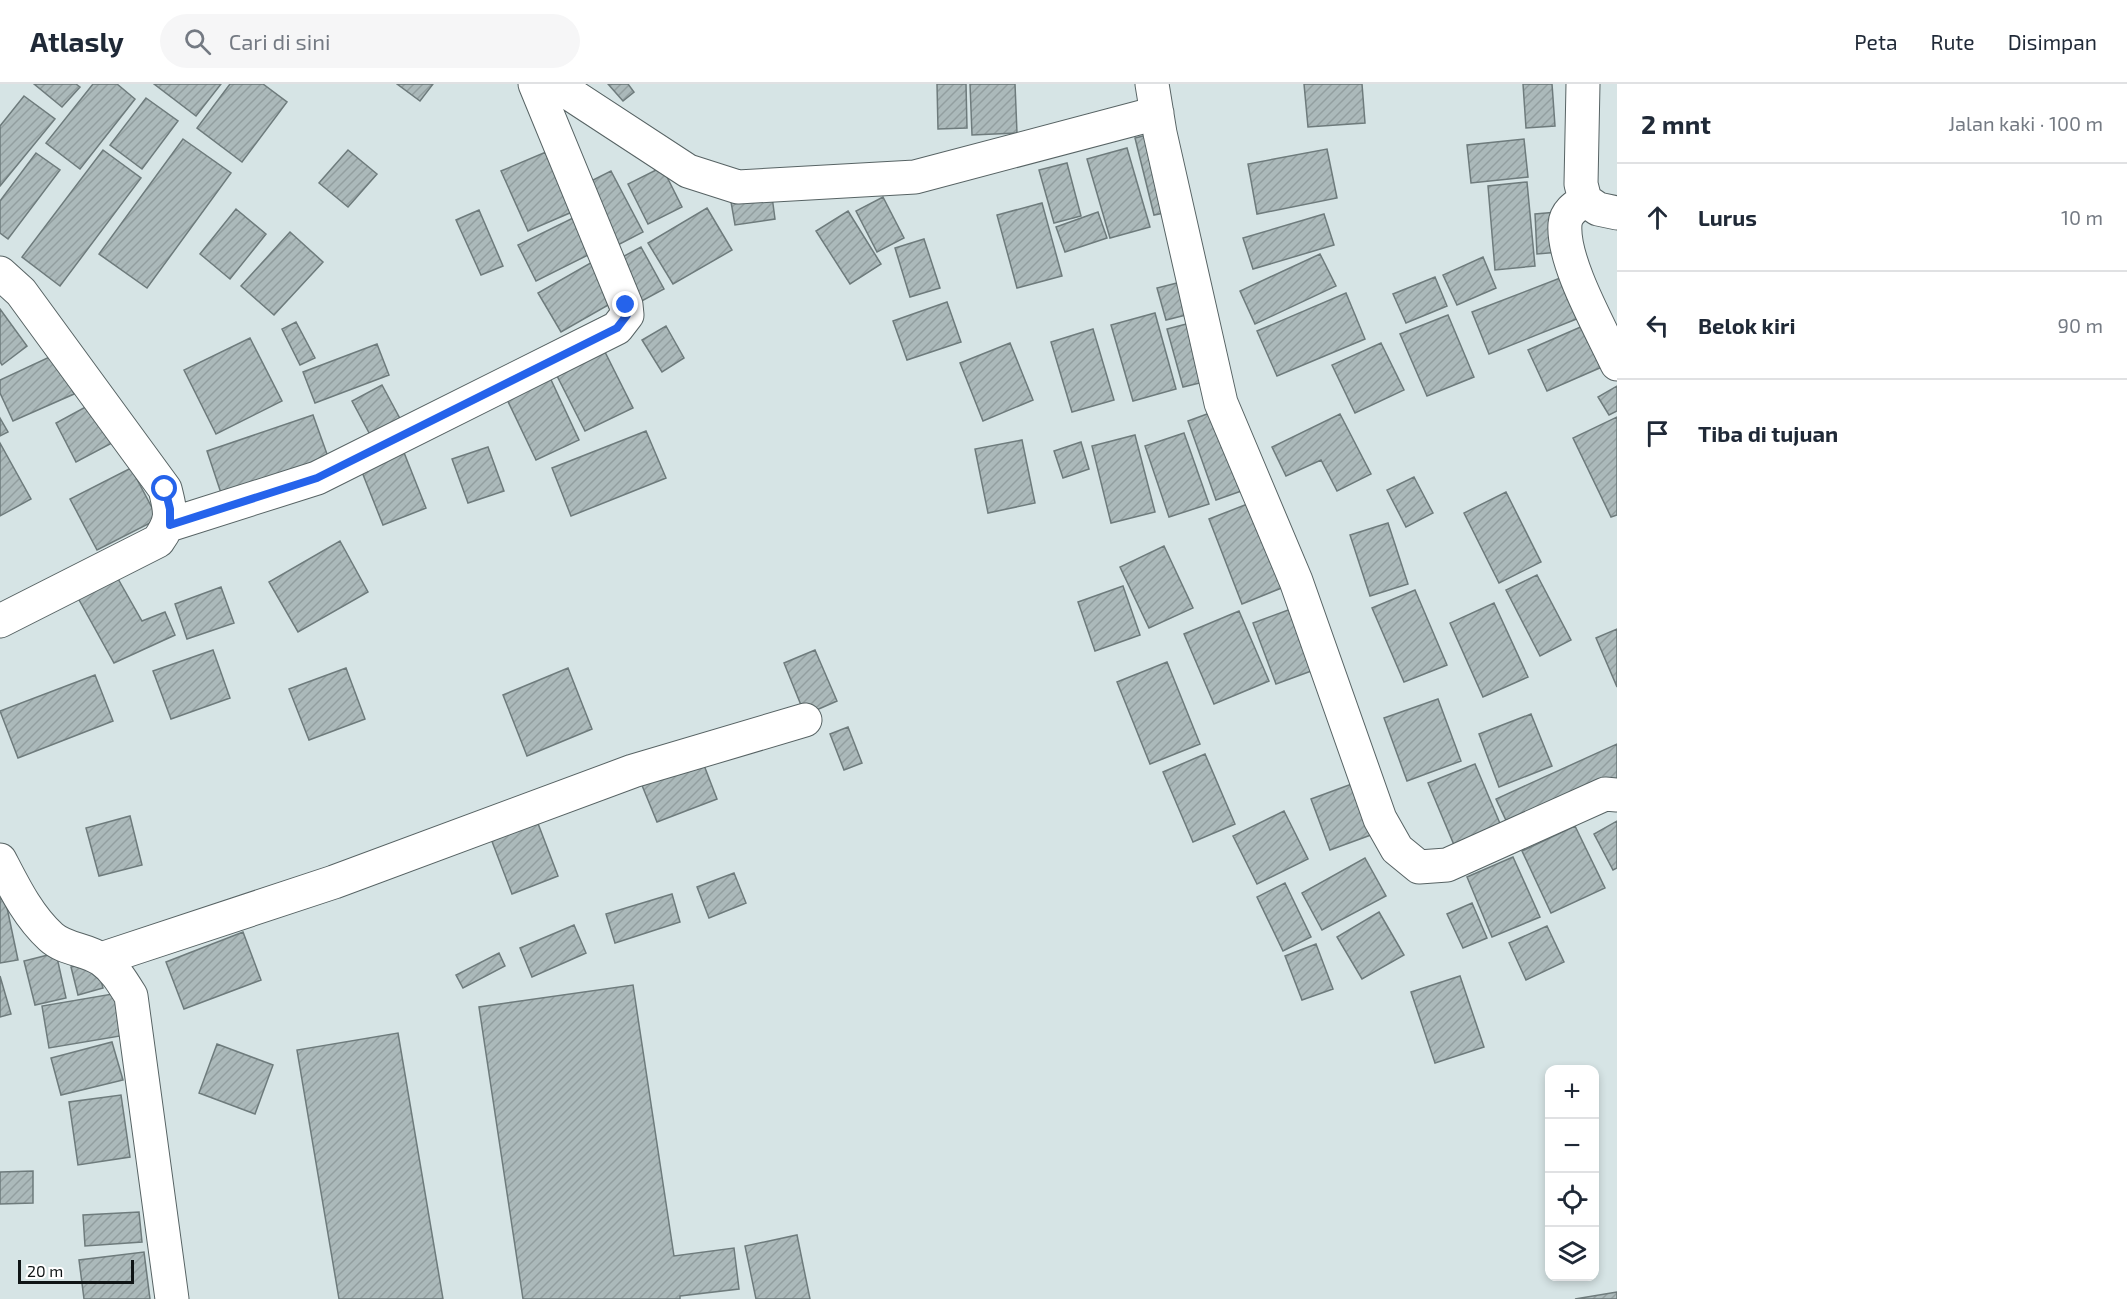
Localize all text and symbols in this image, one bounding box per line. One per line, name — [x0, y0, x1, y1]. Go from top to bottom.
search box — [160, 14, 580, 68]
text: Atlasly — [30, 24, 124, 58]
icon: search — [181, 25, 214, 58]
text: Cari di sini — [229, 28, 330, 54]
text: Peta — [1854, 29, 1897, 54]
text: Rute — [1930, 29, 1975, 54]
text: Disimpan — [2008, 29, 2097, 54]
text: 2 mnt — [1641, 108, 1711, 139]
text: Jalan kaki · 100 m — [1948, 111, 2103, 135]
icon: ahead — [1641, 201, 1674, 234]
text: Lurus — [1698, 204, 1757, 230]
text: 10 m — [2061, 205, 2103, 229]
route end — [612, 291, 638, 317]
icon: left — [1641, 309, 1674, 342]
text: Belok kiri — [1698, 312, 1795, 338]
text: 90 m — [2058, 313, 2103, 337]
icon: arrive — [1641, 417, 1674, 450]
text: Tiba di tujuan — [1698, 420, 1838, 446]
route start — [151, 475, 177, 501]
map controls — [1545, 1065, 1599, 1281]
button: + — [1545, 1065, 1599, 1119]
button: − — [1545, 1119, 1599, 1173]
button: locate — [1545, 1173, 1599, 1227]
button: layers — [1545, 1227, 1599, 1281]
scale bar — [18, 1257, 134, 1284]
text: 20 m — [27, 1261, 63, 1280]

